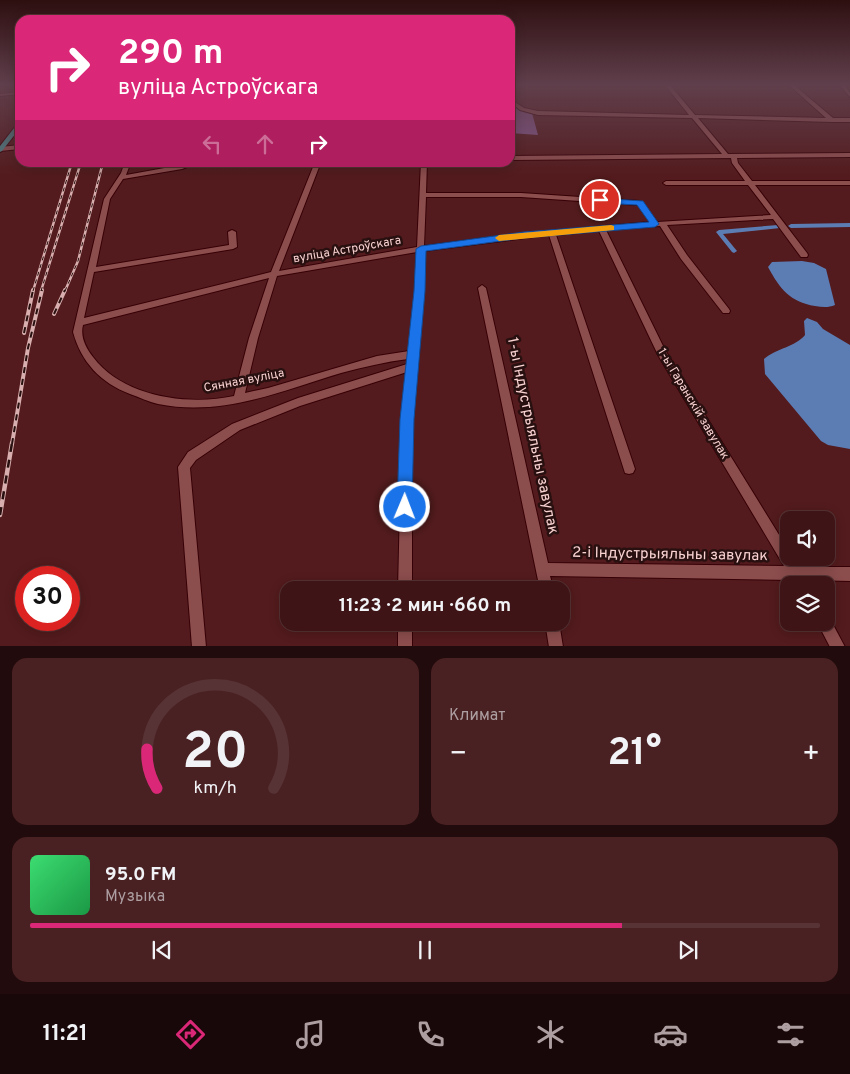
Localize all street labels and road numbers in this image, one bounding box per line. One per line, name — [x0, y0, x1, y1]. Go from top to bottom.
street label: вуліца Астроўскага — [292, 233, 402, 267]
street label: 1-ы Індустрыяльны завулак — [502, 336, 562, 536]
street label: 1-ы Гаранскій завулак — [653, 345, 733, 463]
street label: Сянная вуліца — [202, 365, 286, 397]
street label: 2-і Індустрыяльны завулак — [572, 544, 768, 566]

